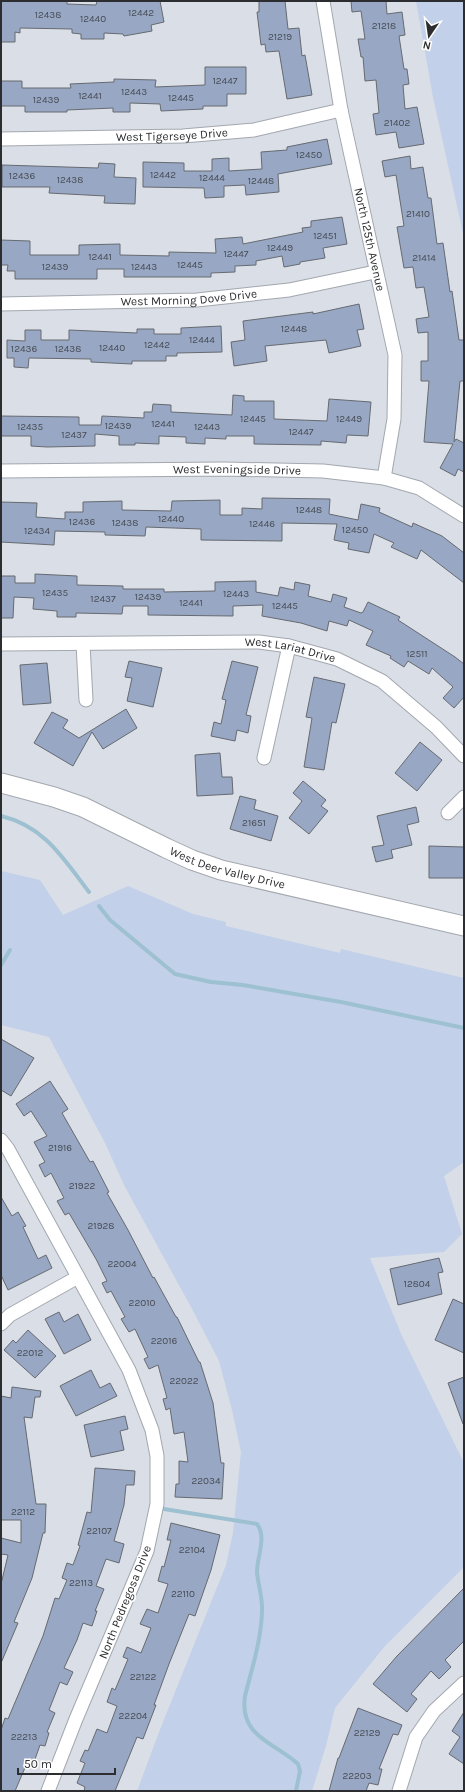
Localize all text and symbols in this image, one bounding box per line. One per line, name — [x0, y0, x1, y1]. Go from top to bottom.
house number: 12442 — [128, 7, 154, 19]
house number: 12438 — [35, 9, 61, 21]
house number: 12440 — [80, 13, 106, 25]
north arrow — [409, 16, 449, 56]
house number: 21218 — [372, 20, 396, 32]
house number: 21219 — [268, 31, 292, 43]
text: N — [422, 38, 432, 52]
house number: 12447 — [213, 75, 238, 87]
house number: 12443 — [121, 86, 147, 98]
house number: 12441 — [78, 90, 102, 102]
house number: 12445 — [168, 92, 194, 104]
house number: 12439 — [33, 94, 59, 106]
house number: 21402 — [384, 117, 410, 129]
street label: West Tigerseye Drive — [116, 125, 229, 144]
house number: 12450 — [296, 149, 322, 161]
house number: 12442 — [150, 169, 176, 181]
house number: 12436 — [9, 170, 35, 182]
house number: 12444 — [199, 172, 225, 184]
house number: 12438 — [57, 174, 83, 186]
house number: 12448 — [248, 175, 274, 187]
street label: North 125th Avenue — [351, 186, 388, 293]
house number: 21410 — [406, 208, 430, 220]
house number: 12451 — [313, 230, 337, 242]
house number: 12449 — [267, 242, 293, 254]
house number: 12447 — [224, 248, 249, 260]
house number: 12441 — [88, 251, 112, 263]
house number: 21414 — [412, 252, 436, 264]
house number: 12445 — [177, 259, 203, 271]
house number: 12439 — [42, 261, 68, 273]
house number: 12443 — [131, 261, 157, 273]
street label: West Morning Dove Drive — [121, 287, 258, 309]
house number: 12448 — [281, 323, 307, 335]
house number: 12444 — [189, 334, 215, 346]
house number: 12442 — [144, 339, 170, 351]
house number: 12440 — [99, 342, 125, 354]
house number: 12436 — [11, 343, 37, 355]
house number: 12438 — [55, 343, 81, 355]
house number: 12445 — [240, 413, 266, 425]
house number: 12449 — [336, 413, 362, 425]
house number: 12441 — [151, 418, 175, 430]
house number: 12439 — [105, 420, 131, 432]
house number: 12435 — [17, 421, 43, 433]
house number: 12443 — [194, 421, 220, 433]
house number: 12447 — [289, 426, 314, 438]
house number: 12437 — [61, 429, 87, 441]
street label: West Eveningside Drive — [173, 462, 301, 478]
house number: 12448 — [296, 504, 322, 516]
house number: 12440 — [158, 513, 184, 525]
house number: 12436 — [69, 516, 95, 528]
house number: 12438 — [112, 517, 138, 529]
house number: 12446 — [249, 518, 275, 530]
house number: 12450 — [342, 524, 368, 536]
house number: 12434 — [24, 525, 50, 537]
house number: 12435 — [42, 587, 68, 599]
house number: 12443 — [223, 588, 249, 600]
house number: 12439 — [135, 591, 161, 603]
house number: 12437 — [90, 593, 116, 605]
house number: 12441 — [179, 597, 203, 609]
house number: 12445 — [272, 600, 298, 612]
street label: West Lariat Drive — [245, 635, 337, 665]
house number: 12511 — [406, 648, 428, 660]
house number: 21651 — [242, 817, 266, 829]
street label: West Deer Valley Drive — [168, 844, 287, 892]
house number: 21916 — [48, 1142, 72, 1154]
house number: 21922 — [69, 1180, 95, 1192]
house number: 21928 — [88, 1220, 114, 1232]
house number: 22004 — [107, 1258, 137, 1270]
house number: 12804 — [404, 1278, 431, 1290]
house number: 22010 — [129, 1297, 155, 1309]
house number: 22016 — [151, 1335, 178, 1347]
house number: 22012 — [17, 1347, 44, 1359]
house number: 22022 — [169, 1375, 199, 1387]
house number: 22034 — [191, 1475, 221, 1487]
house number: 22112 — [11, 1506, 35, 1518]
house number: 22107 — [86, 1525, 112, 1537]
street label: North Pedregosa Drive — [96, 1543, 154, 1661]
house number: 22104 — [179, 1544, 206, 1556]
house number: 22113 — [69, 1577, 93, 1589]
house number: 22110 — [171, 1588, 195, 1600]
house number: 22122 — [130, 1671, 156, 1683]
house number: 22204 — [119, 1710, 148, 1722]
house number: 22129 — [354, 1727, 380, 1739]
house number: 22213 — [11, 1731, 37, 1743]
scale bar — [18, 1750, 115, 1776]
text: 50 m — [24, 1757, 52, 1771]
house number: 22203 — [342, 1770, 372, 1782]

